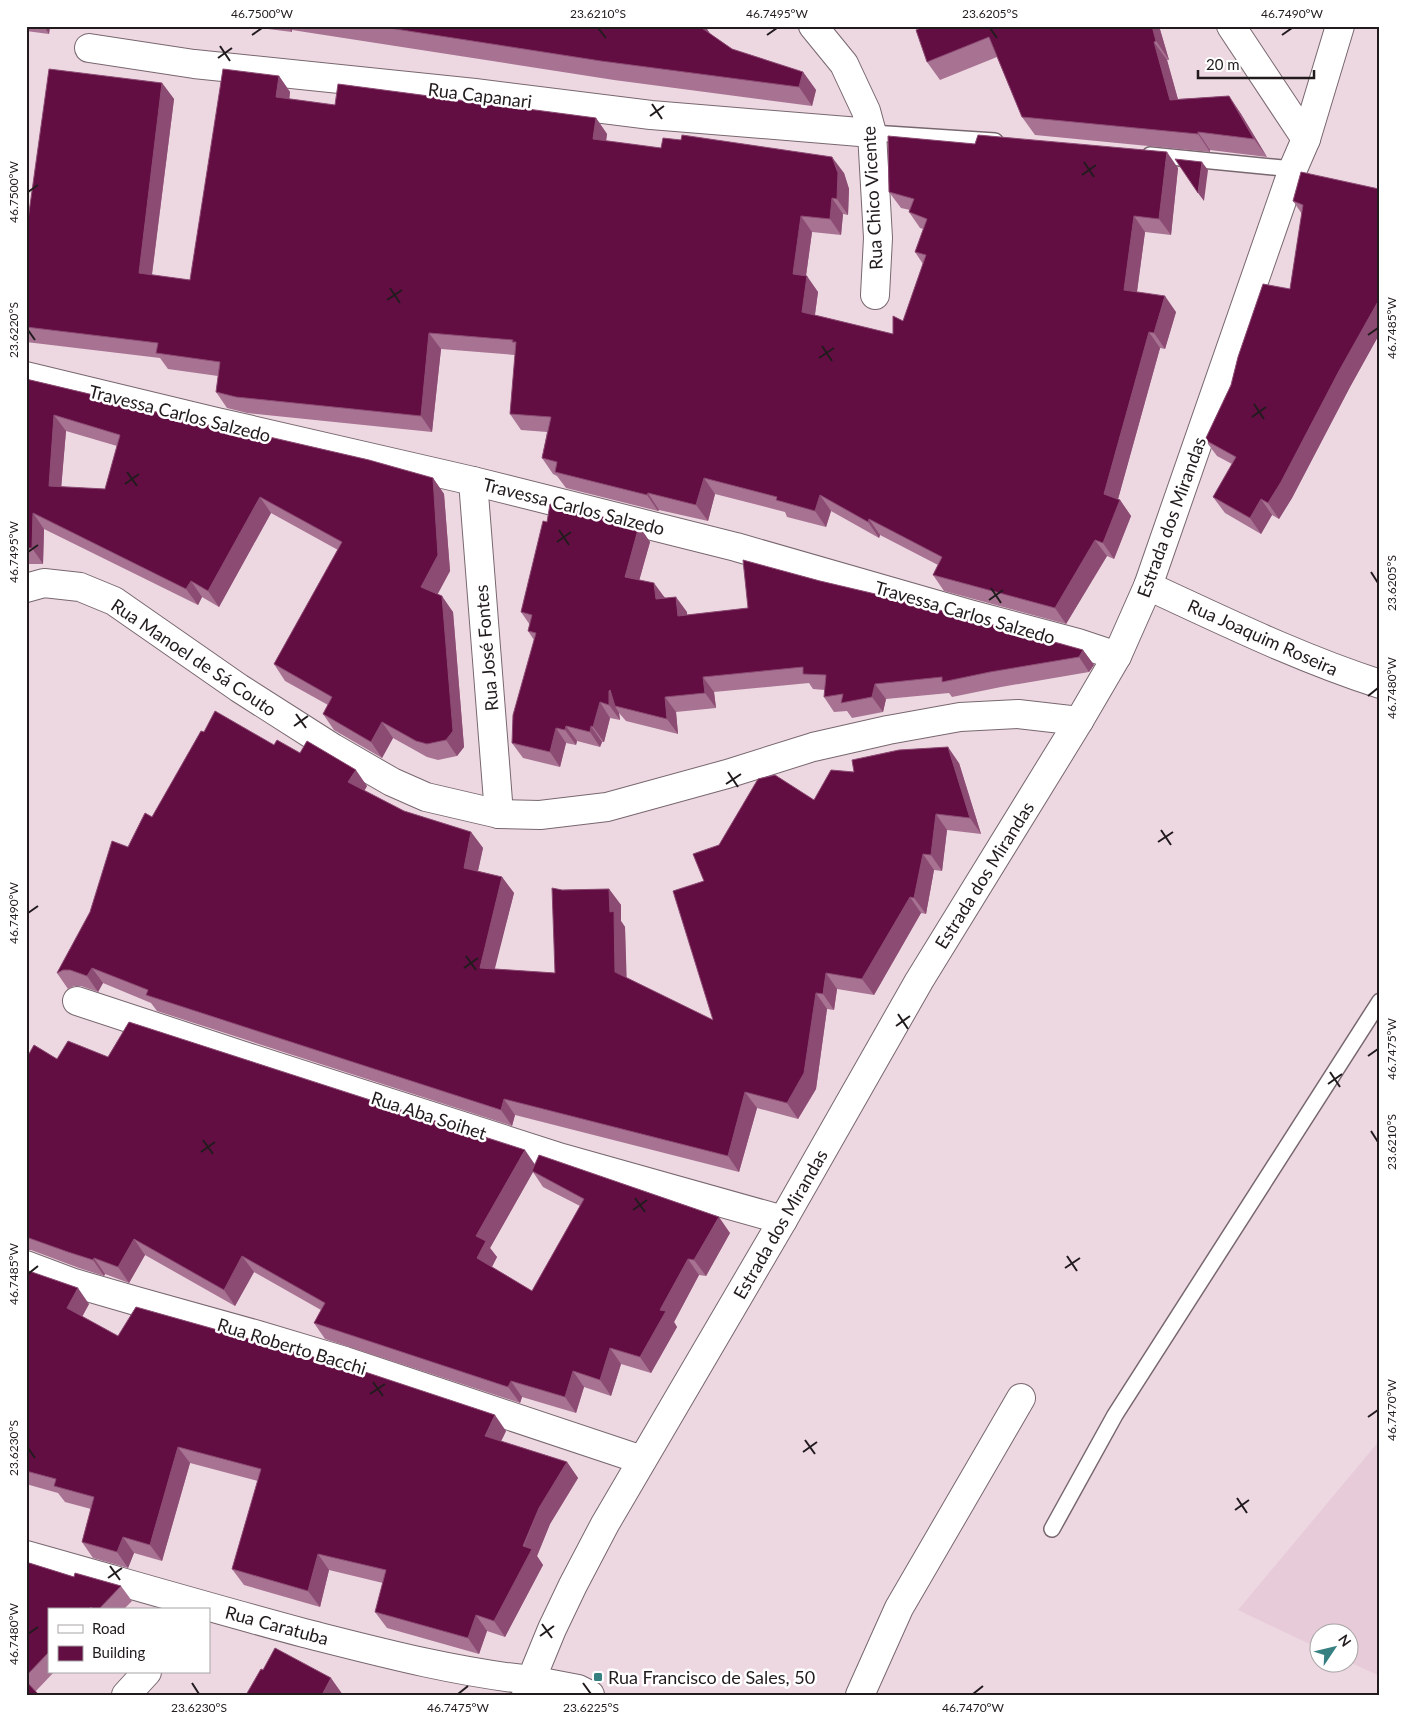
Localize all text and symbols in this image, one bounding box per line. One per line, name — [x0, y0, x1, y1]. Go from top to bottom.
text: 46.7500°W — [231, 6, 294, 21]
text: 23.6210°S — [570, 6, 626, 21]
text: 46.7495°W — [746, 6, 809, 21]
text: 23.6205°S — [962, 6, 1018, 21]
text: 46.7490°W — [1261, 6, 1324, 21]
scale bar — [1198, 48, 1315, 80]
text: 20 m — [1206, 55, 1240, 73]
street label: Rua Capanari — [427, 78, 533, 112]
street label: Rua Chico Vicente — [857, 126, 887, 270]
text: 46.7500°W — [6, 160, 21, 223]
text: 46.7485°W — [1384, 296, 1399, 359]
text: 23.6220°S — [6, 302, 21, 358]
street label: Travessa Carlos Salzedo — [87, 380, 273, 446]
street label: Estrada dos Mirandas — [1132, 434, 1210, 600]
street label: Travessa Carlos Salzedo — [481, 473, 667, 539]
text: 46.7495°W — [6, 520, 21, 583]
text: 23.6205°S — [1384, 555, 1399, 611]
street label: Travessa Carlos Salzedo — [872, 576, 1058, 648]
street label: Rua José Fontes — [470, 584, 502, 712]
street label: Rua Manoel de Sá Couto — [107, 593, 281, 721]
street label: Rua Joaquim Roseira — [1184, 594, 1342, 680]
text: 46.7480°W — [1384, 656, 1399, 719]
street label: Estrada dos Mirandas — [930, 797, 1038, 953]
text: 46.7490°W — [6, 881, 21, 944]
text: 46.7475°W — [1384, 1017, 1399, 1080]
street label: Rua Aba Soihet — [369, 1086, 490, 1144]
text: 23.6210°S — [1384, 1114, 1399, 1170]
street label: Estrada dos Mirandas — [728, 1145, 832, 1303]
text: 46.7485°W — [6, 1242, 21, 1305]
street label: Rua Roberto Bacchi — [215, 1313, 369, 1379]
text: 46.7470°W — [1384, 1378, 1399, 1441]
text: 23.6230°S — [6, 1420, 21, 1476]
street label: Rua Caratuba — [223, 1601, 331, 1649]
text: 46.7480°W — [6, 1602, 21, 1665]
legend — [48, 1608, 210, 1674]
text: Road — [92, 1619, 125, 1637]
north arrow — [1308, 1624, 1358, 1674]
text: N — [1335, 1631, 1355, 1650]
text: Building — [92, 1643, 145, 1661]
place label: Rua Francisco de Sales, 50 — [608, 1666, 815, 1688]
marker: Rua Francisco de Sales, 50 — [592, 1671, 604, 1683]
text: 23.6230°S — [171, 1700, 227, 1715]
text: 46.7475°W — [427, 1700, 490, 1715]
text: 23.6225°S — [563, 1700, 619, 1715]
text: 46.7470°W — [942, 1700, 1005, 1715]

